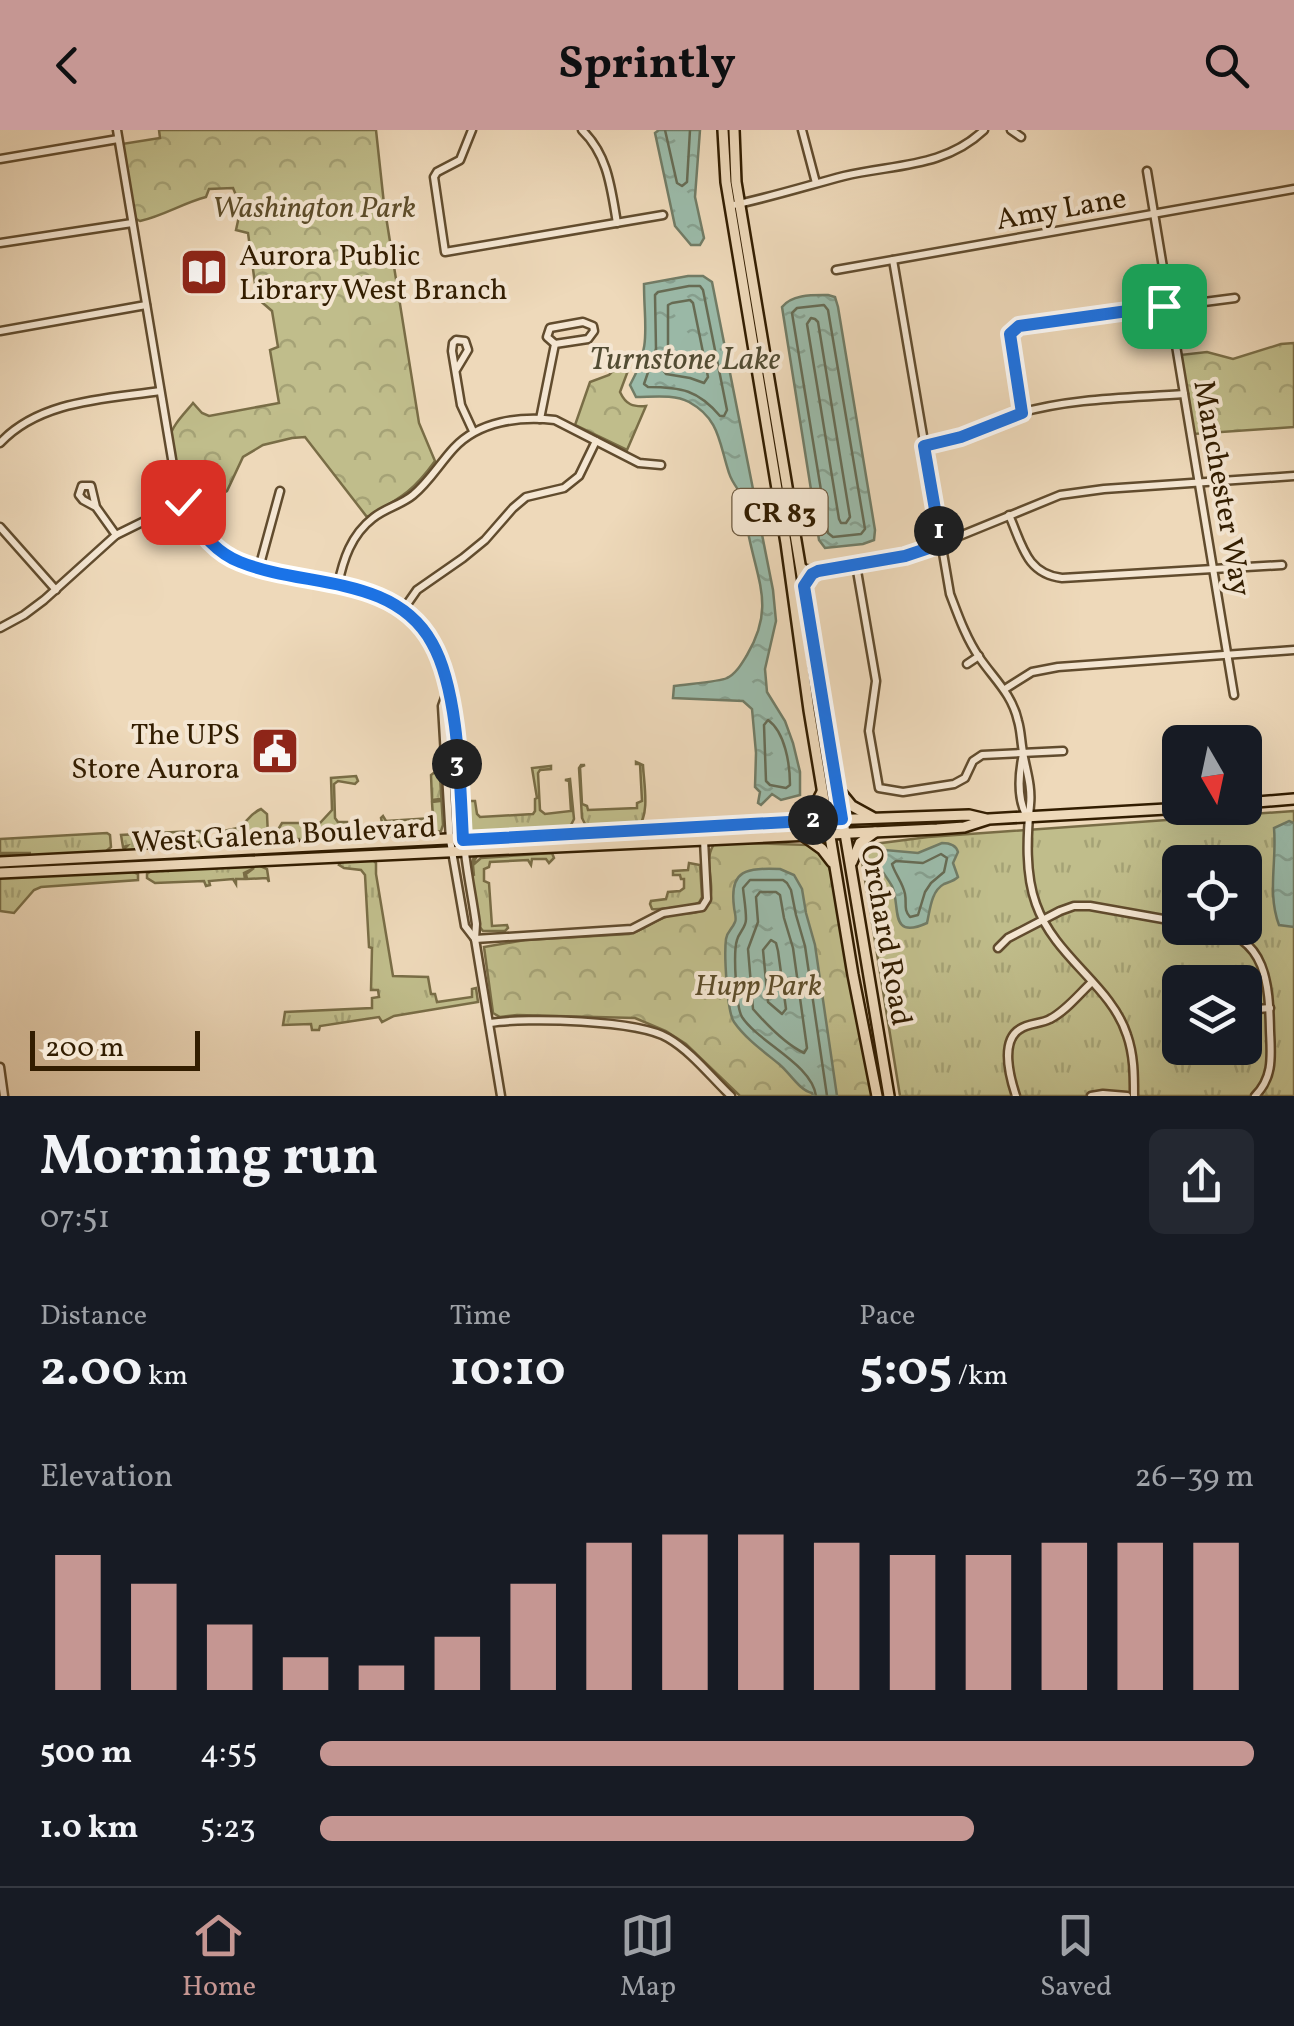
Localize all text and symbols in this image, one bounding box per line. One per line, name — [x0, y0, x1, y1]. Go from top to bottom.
text: Sprintly — [558, 34, 736, 97]
icon: back — [40, 38, 95, 93]
icon: search — [1199, 38, 1254, 93]
street label: Amy Lane — [993, 178, 1130, 242]
park label: Washington Park — [212, 188, 416, 230]
place label: Aurora Public Library West Branch — [239, 236, 508, 312]
library icon: Aurora Public Library West Branch — [178, 246, 230, 298]
pin — [1122, 264, 1207, 349]
icon: arrive — [1137, 279, 1192, 334]
water label: Turnstone Lake — [589, 339, 781, 383]
street label: Manchester Way — [1181, 377, 1261, 600]
pin — [141, 460, 226, 545]
icon: check — [156, 475, 211, 530]
road number: CR 83 — [732, 489, 828, 535]
pin: 1 — [914, 506, 964, 556]
text: 1 — [933, 511, 945, 550]
place label: The UPS Store Aurora — [71, 715, 240, 791]
public building icon: The UPS Store Aurora — [249, 725, 301, 777]
north arrow — [1162, 725, 1262, 825]
map controls — [1162, 725, 1262, 1065]
pin: 3 — [432, 739, 482, 789]
text: 3 — [450, 744, 464, 783]
pin: 2 — [788, 795, 838, 845]
text: 2 — [806, 800, 820, 839]
street label: West Galena Boulevard — [131, 807, 437, 865]
street label: Orchard Road — [848, 841, 922, 1029]
button: locate — [1162, 845, 1262, 945]
button: layers — [1162, 965, 1262, 1065]
park label: Hupp Park — [694, 966, 822, 1008]
scale bar — [30, 1026, 200, 1070]
text: 200 m — [45, 1029, 124, 1068]
text: Morning run — [40, 1121, 379, 1197]
button: share — [1149, 1129, 1254, 1234]
text: 07:51 — [40, 1197, 110, 1241]
text: Distance — [40, 1297, 147, 1336]
text: Time — [450, 1297, 511, 1336]
text: Pace — [859, 1297, 915, 1336]
text: 2.00 — [40, 1336, 142, 1406]
text: 10:10 — [450, 1336, 566, 1406]
text: 5:05 — [859, 1336, 952, 1406]
text: km — [142, 1357, 188, 1396]
text: /km — [952, 1357, 1008, 1396]
text: Elevation — [40, 1456, 173, 1500]
text: 26–39 m — [1134, 1456, 1254, 1500]
text: 500 m — [40, 1732, 132, 1776]
text: 4:55 — [200, 1732, 257, 1776]
text: 1.0 km — [40, 1807, 138, 1851]
text: 5:23 — [200, 1807, 256, 1851]
tab: Home — [182, 1908, 256, 2007]
tab: Map — [620, 1908, 676, 2007]
tab: Saved — [1040, 1908, 1112, 2007]

